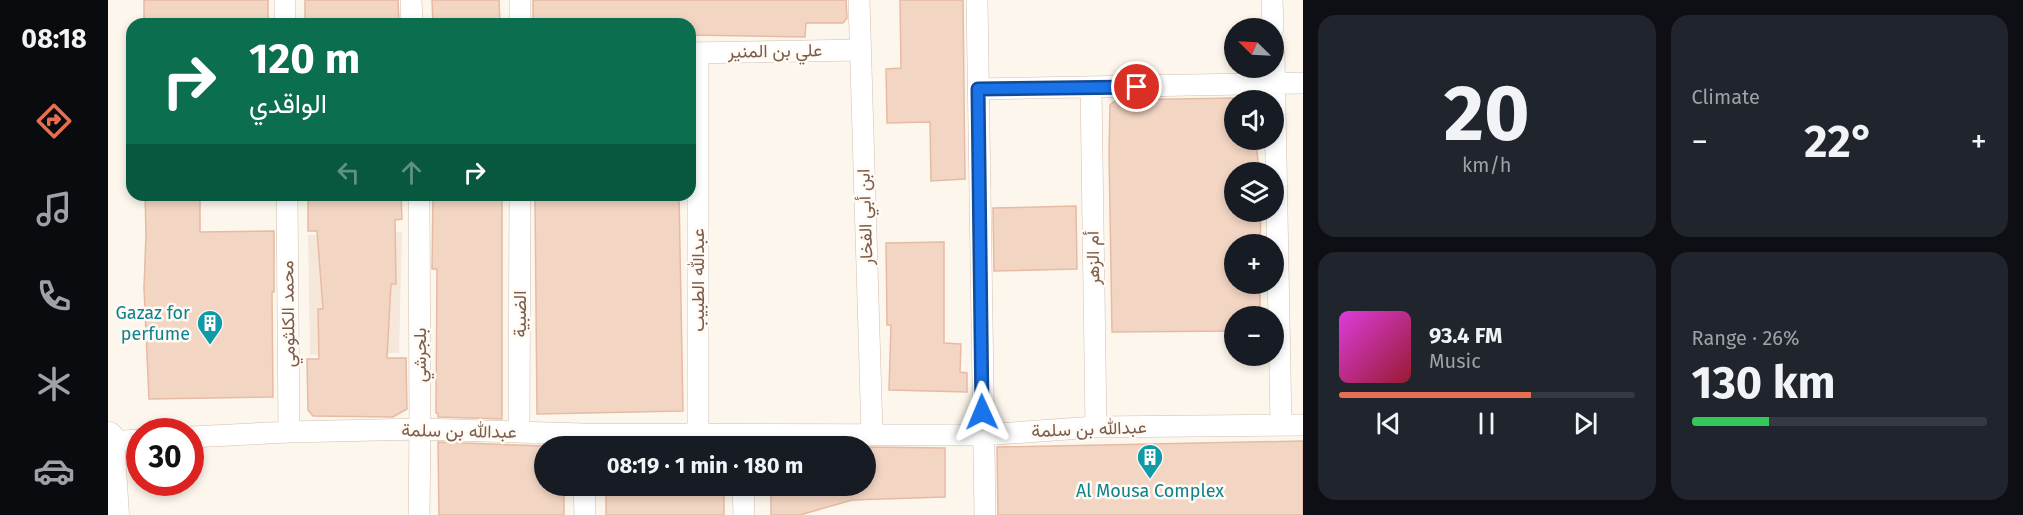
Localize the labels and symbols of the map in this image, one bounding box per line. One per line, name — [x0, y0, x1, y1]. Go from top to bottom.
north arrow — [1224, 18, 1284, 78]
street label: علي بن المنير — [727, 39, 822, 67]
pin — [1111, 61, 1162, 112]
street label: ابن أبي الفخار — [852, 168, 882, 267]
street label: عبدالله الطبيب — [687, 228, 709, 332]
street label: أم الزهر — [1082, 231, 1105, 286]
street label: محمد الكلثومي — [276, 260, 304, 368]
street label: الضبية — [509, 291, 531, 337]
place label: Gazaz for perfume — [116, 302, 190, 345]
building icon: Gazaz for perfume — [195, 308, 225, 346]
street label: بلجرشي — [409, 328, 435, 382]
position arrow — [950, 380, 1014, 444]
street label: عبدالله بن سلمة — [1031, 416, 1147, 442]
speed limit sign: 30 — [126, 418, 204, 496]
street label: عبدالله بن سلمة — [401, 419, 517, 443]
building icon: Al Mousa Complex — [1135, 442, 1165, 480]
place label: Al Mousa Complex — [1076, 480, 1224, 502]

